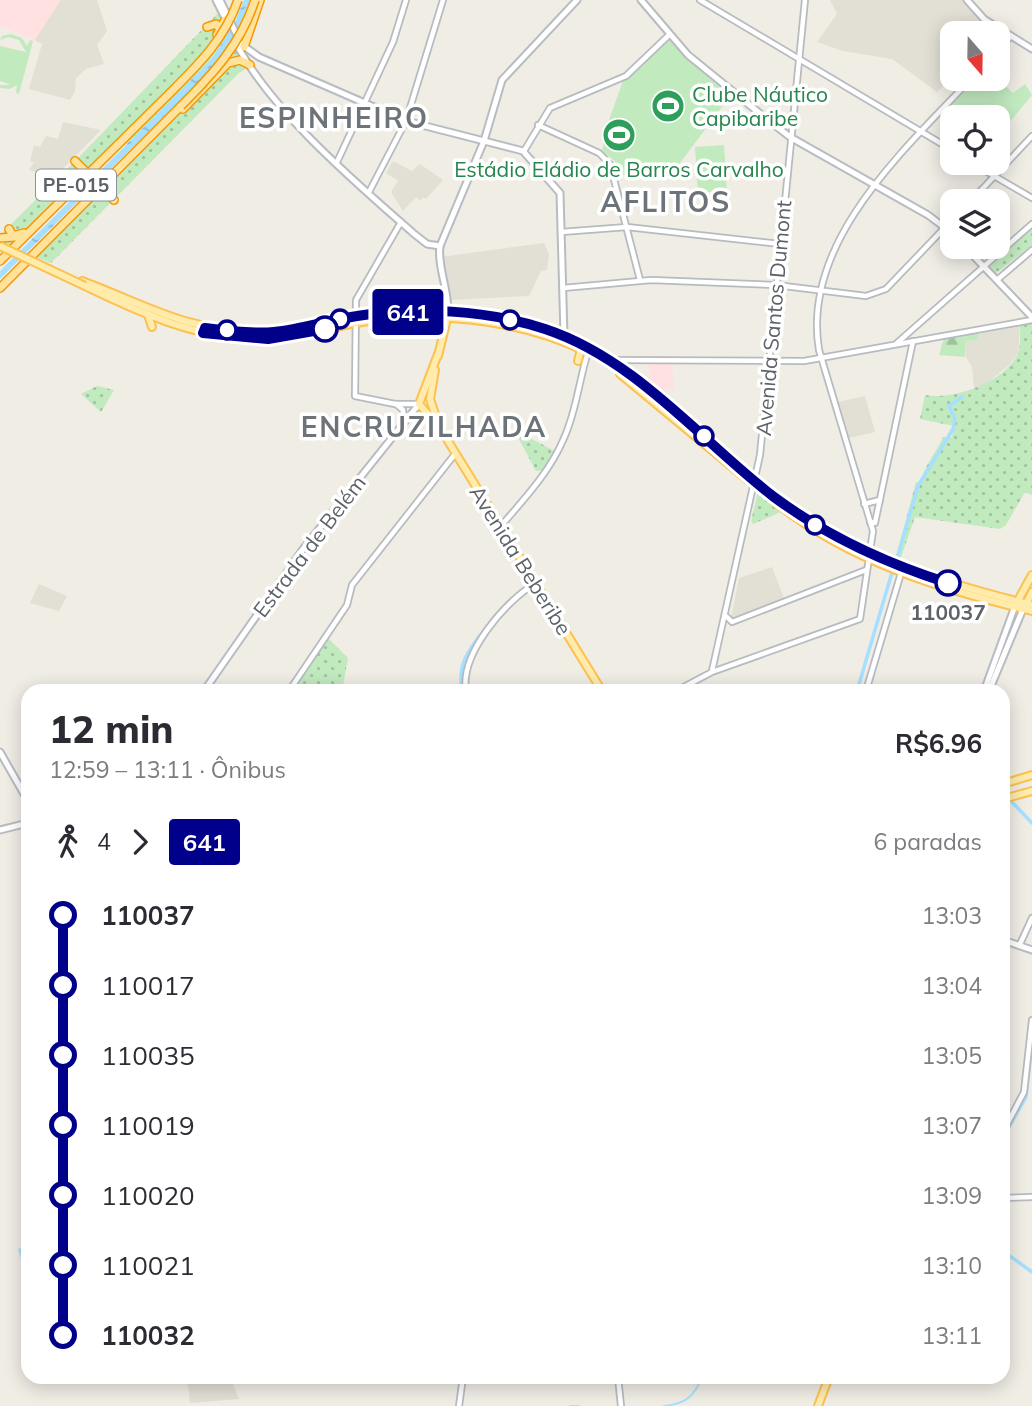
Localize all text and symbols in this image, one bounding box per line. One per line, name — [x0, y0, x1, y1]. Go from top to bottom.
north arrow — [940, 21, 1010, 91]
map controls — [940, 21, 1010, 259]
place label: Clube Náutico Capibaribe — [692, 81, 828, 131]
sports icon: Clube Náutico Capibaribe — [649, 87, 687, 125]
district label: ESPINHEIRO — [239, 100, 429, 135]
button: locate — [940, 105, 1010, 175]
sports icon: Estádio Eládio de Barros Carvalho — [600, 116, 638, 154]
place label: Estádio Eládio de Barros Carvalho — [454, 156, 784, 182]
road number: PE-015 — [36, 169, 116, 200]
district label: AFLITOS — [601, 184, 731, 219]
button: layers — [940, 189, 1010, 259]
street label: Avenida Santos Dumont — [750, 199, 796, 437]
line badge: 641 — [368, 289, 448, 335]
text: 641 — [386, 297, 430, 327]
unlabelled marker — [330, 309, 350, 329]
unlabelled marker — [500, 310, 520, 330]
unlabelled marker — [312, 316, 338, 342]
unlabelled marker — [217, 320, 237, 340]
district label: ENCRUZILHADA — [301, 409, 547, 444]
unlabelled marker — [694, 426, 714, 446]
street label: Estrada de Belém — [247, 470, 371, 622]
street label: Avenida Beberibe — [464, 480, 578, 640]
unlabelled marker — [805, 515, 825, 535]
marker: 110037 — [935, 570, 961, 596]
place label: 110037 — [910, 599, 986, 625]
text: 12 min — [49, 705, 174, 753]
text: R$6.96 — [895, 727, 982, 760]
text: 12:59 – 13:11 · Ônibus — [49, 755, 286, 784]
icon: walk — [49, 823, 87, 861]
icon: forward — [121, 823, 159, 861]
text: 4 — [97, 827, 111, 856]
text: 641 — [183, 827, 226, 857]
text: 6 paradas — [874, 827, 982, 856]
text: 110037 — [101, 899, 195, 932]
text: 13:03 — [922, 901, 982, 930]
text: 110017 — [101, 969, 195, 1002]
text: 13:04 — [922, 971, 982, 1000]
text: 110035 — [101, 1039, 195, 1072]
text: 13:05 — [922, 1041, 982, 1070]
text: 110019 — [101, 1109, 195, 1142]
text: 13:07 — [922, 1111, 982, 1140]
text: 110020 — [101, 1179, 195, 1212]
text: 13:09 — [922, 1181, 982, 1210]
text: 110021 — [101, 1249, 195, 1282]
text: 13:10 — [922, 1251, 982, 1280]
text: 110032 — [101, 1319, 195, 1352]
text: 13:11 — [922, 1321, 982, 1350]

